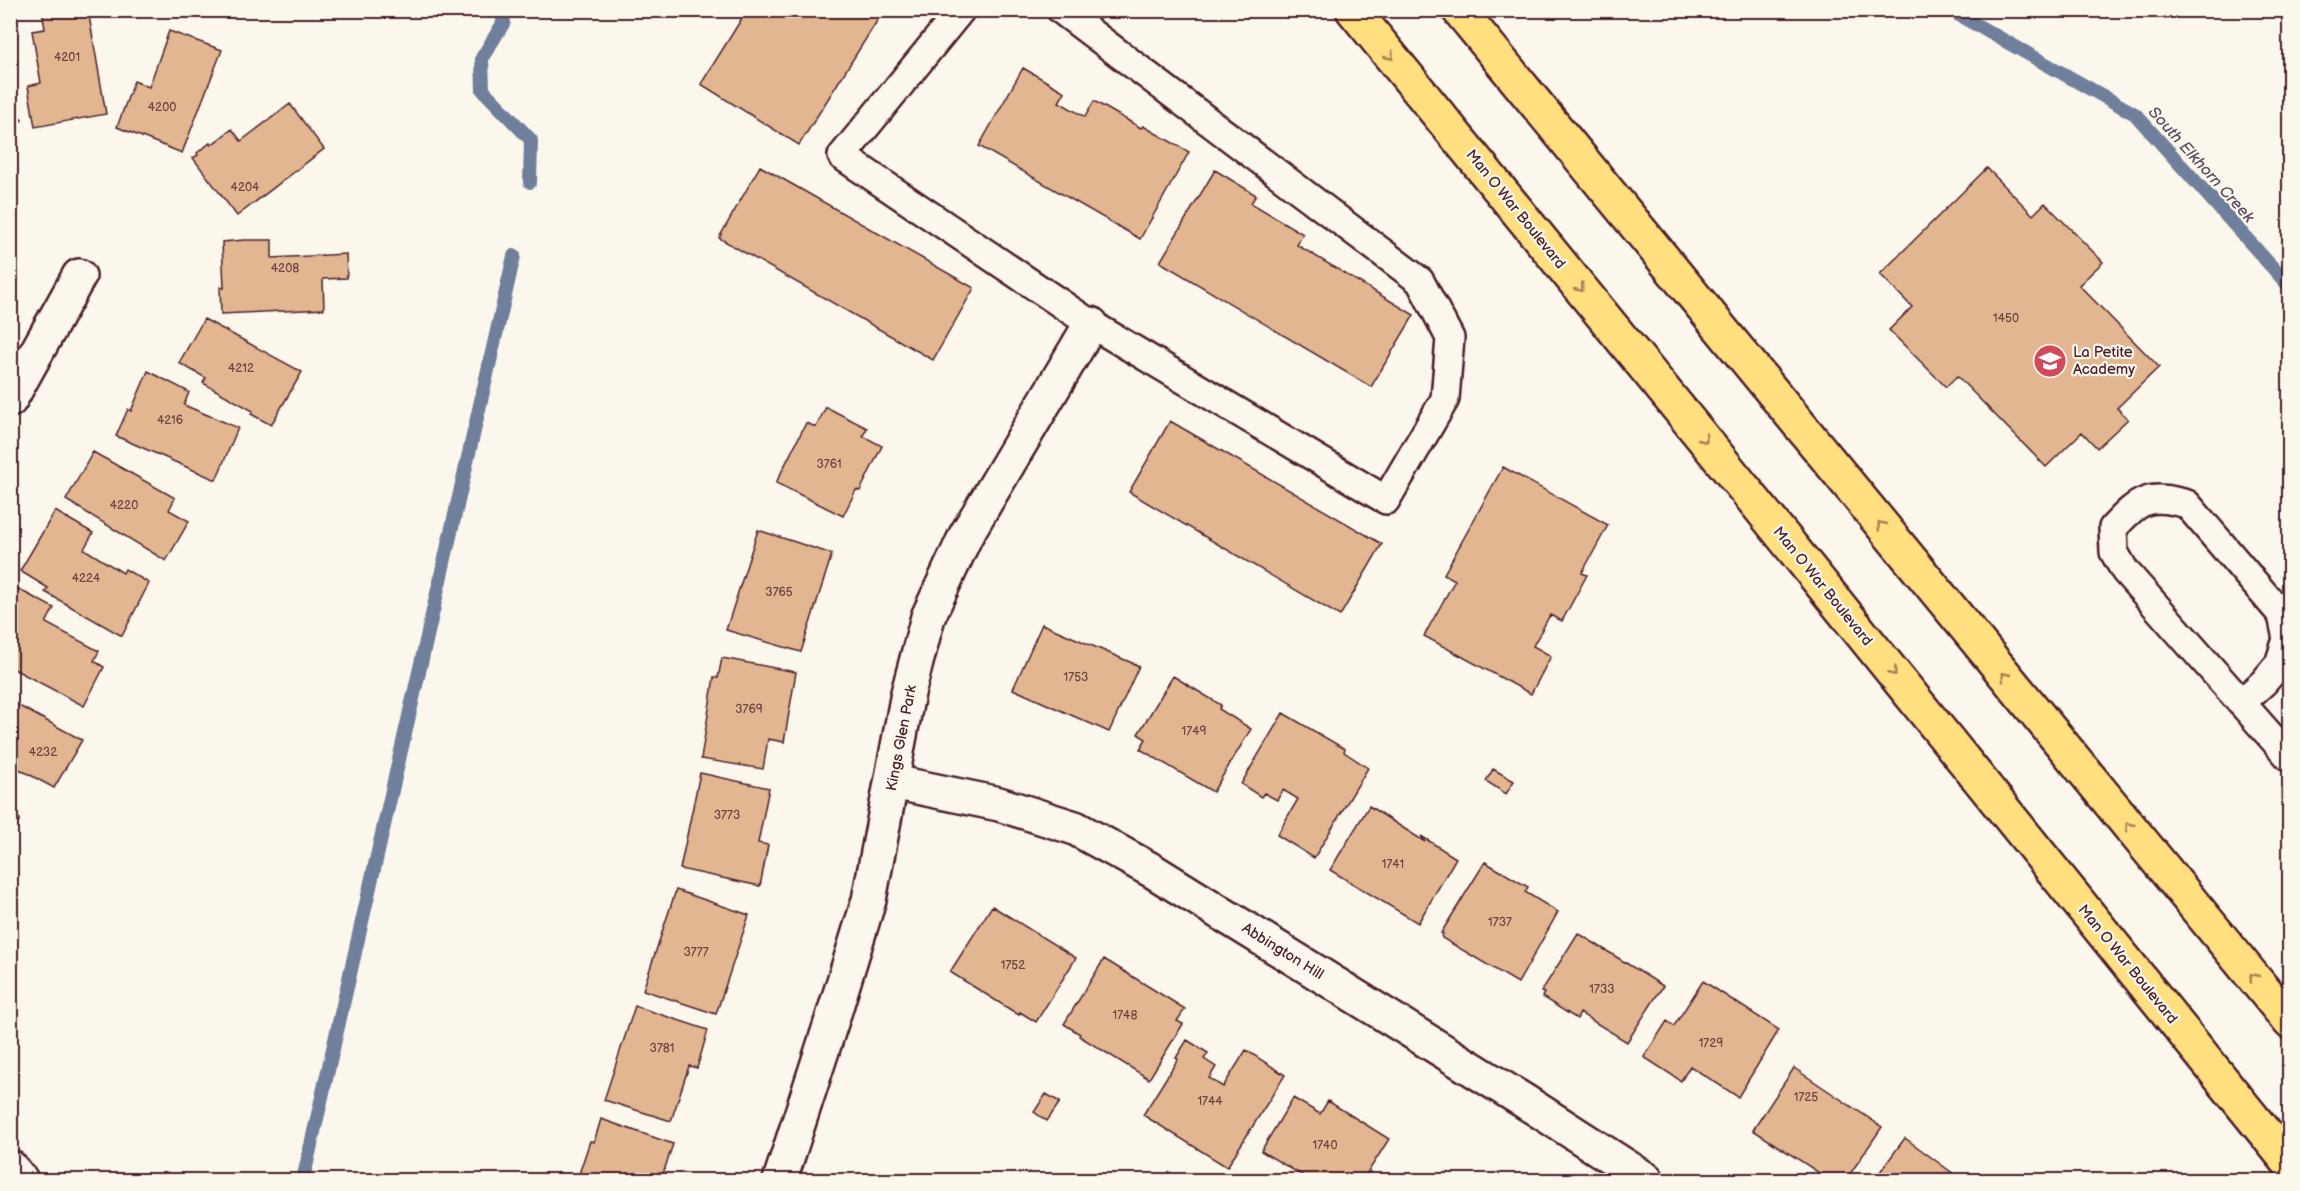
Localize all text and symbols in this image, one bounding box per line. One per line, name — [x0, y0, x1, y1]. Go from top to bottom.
one-way arrow — [1383, 49, 1394, 60]
house number: 4201 — [54, 50, 80, 65]
house number: 4200 — [148, 100, 176, 115]
water label: South Elkhorn Creek — [2144, 103, 2259, 228]
street label: Man O War Boulevard — [1462, 146, 1570, 273]
house number: 4204 — [231, 180, 260, 195]
house number: 4208 — [271, 261, 299, 276]
one-way arrow — [1573, 281, 1584, 292]
house number: 1450 — [1993, 311, 2019, 326]
school or university icon: La Petite Academy — [2032, 343, 2068, 379]
place label: La Petite Academy — [2073, 343, 2135, 379]
house number: 4212 — [228, 361, 254, 376]
house number: 4216 — [157, 413, 183, 428]
one-way arrow — [1696, 432, 1707, 443]
house number: 3761 — [816, 457, 842, 472]
house number: 4220 — [110, 498, 138, 513]
one-way arrow — [1877, 521, 1888, 532]
street label: Man O War Boulevard — [1769, 523, 1877, 650]
house number: 4224 — [72, 571, 101, 586]
house number: 3765 — [765, 585, 793, 600]
one-way arrow — [1885, 665, 1896, 676]
house number: 1753 — [1064, 670, 1088, 685]
one-way arrow — [2001, 672, 2012, 683]
street label: Kings Glen Park — [882, 683, 921, 793]
house number: 3769 — [735, 702, 763, 717]
house number: 1749 — [1182, 724, 1206, 739]
house number: 4232 — [29, 745, 57, 760]
house number: 3773 — [714, 808, 740, 823]
one-way arrow — [2125, 822, 2136, 833]
house number: 1741 — [1382, 857, 1404, 872]
street label: Man O War Boulevard — [2074, 901, 2182, 1028]
house number: 1737 — [1488, 915, 1512, 930]
street label: Abbington Hill — [1238, 919, 1327, 984]
house number: 3777 — [683, 945, 709, 960]
house number: 1752 — [1001, 958, 1025, 973]
one-way arrow — [2249, 973, 2260, 984]
house number: 1733 — [1589, 982, 1615, 997]
house number: 1748 — [1113, 1008, 1137, 1023]
house number: 1729 — [1699, 1036, 1723, 1051]
house number: 3781 — [650, 1041, 674, 1056]
house number: 1725 — [1794, 1090, 1818, 1105]
house number: 1744 — [1197, 1094, 1223, 1109]
house number: 1740 — [1313, 1138, 1337, 1153]

